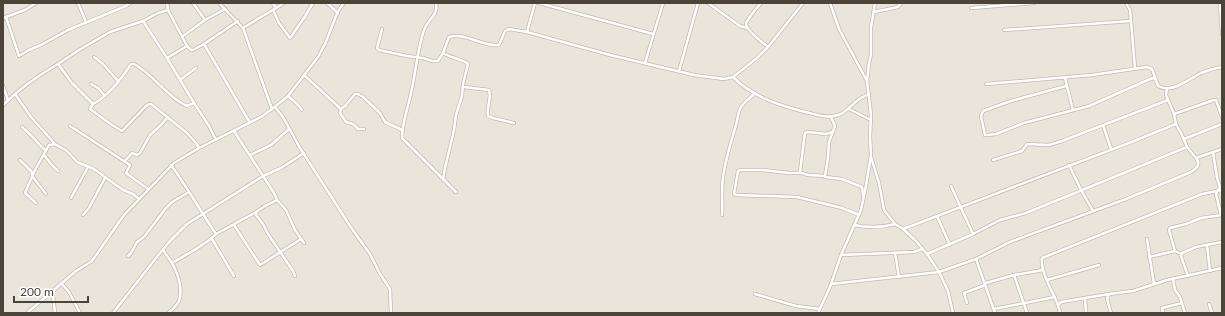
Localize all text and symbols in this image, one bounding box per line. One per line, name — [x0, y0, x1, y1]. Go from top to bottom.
scale bar — [14, 278, 88, 304]
text: 200 m — [20, 284, 54, 299]

